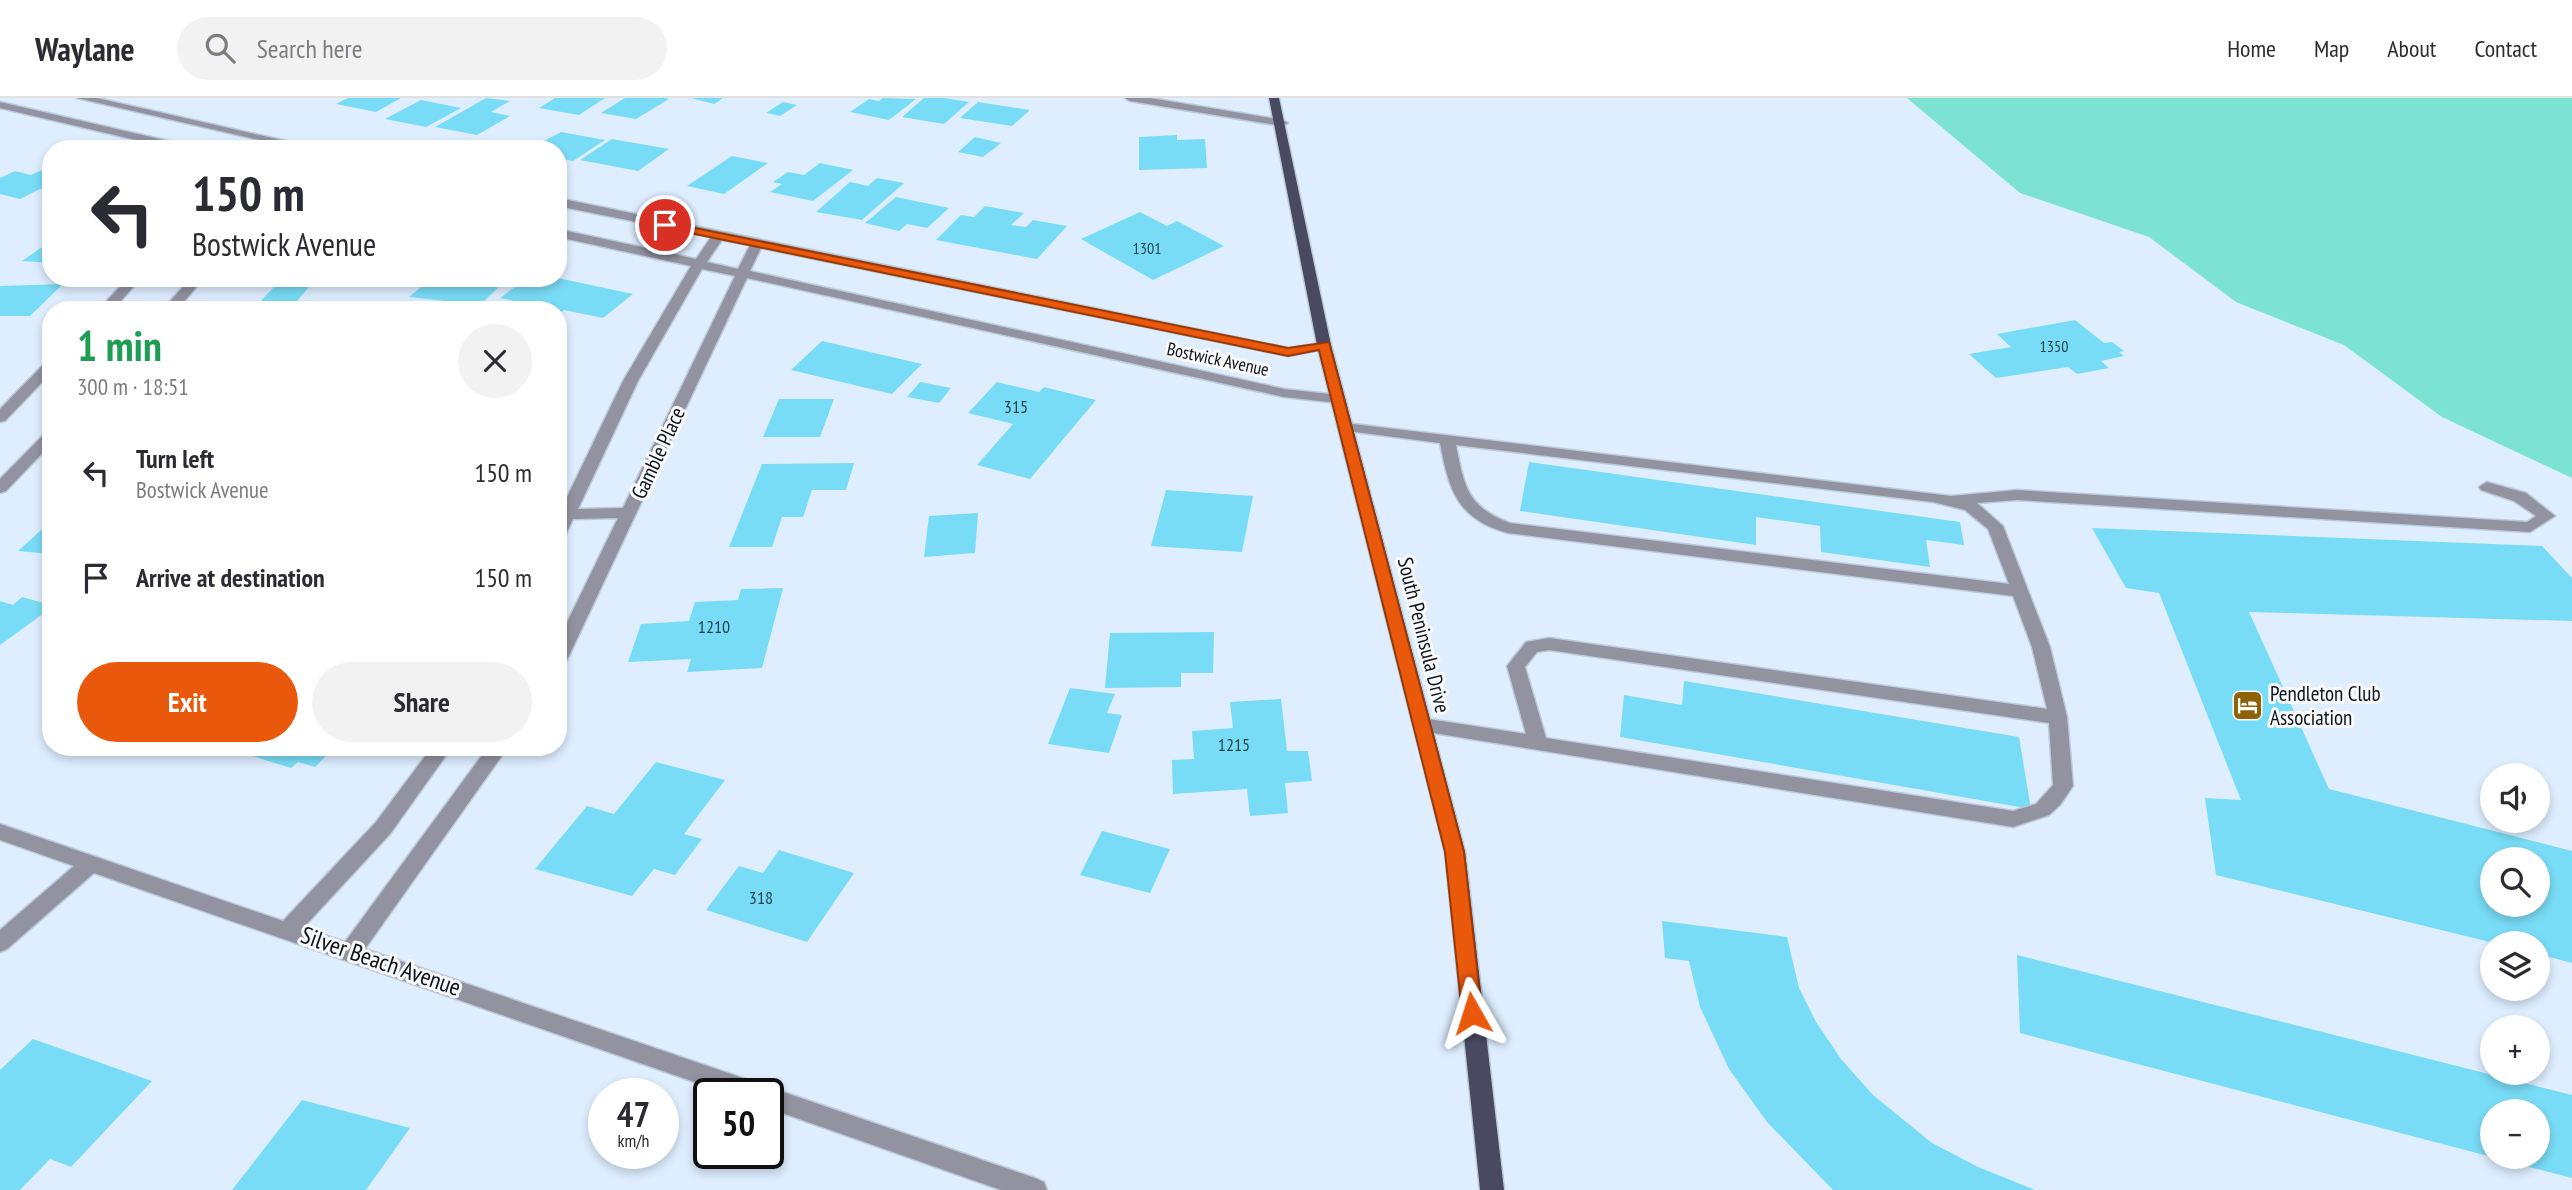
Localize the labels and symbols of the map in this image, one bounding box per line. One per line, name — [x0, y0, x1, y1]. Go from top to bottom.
pin — [635, 195, 695, 255]
house number: 1301 — [1133, 238, 1161, 258]
house number: 1350 — [2040, 336, 2068, 356]
street label: Bostwick Avenue — [1165, 337, 1271, 381]
house number: 315 — [1004, 395, 1028, 418]
street label: Gamble Place — [625, 403, 691, 503]
street label: South Peninsula Drive — [1392, 554, 1456, 716]
house number: 1210 — [698, 615, 730, 638]
place label: Pendleton Club Association — [2270, 680, 2381, 731]
hotel icon: Pendleton Club Association — [2230, 688, 2264, 722]
house number: 1215 — [1218, 733, 1250, 756]
house number: 318 — [749, 886, 773, 909]
street label: Silver Beach Avenue — [297, 919, 465, 1003]
position arrow — [1435, 976, 1509, 1050]
speed limit sign: 50 — [693, 1078, 784, 1169]

